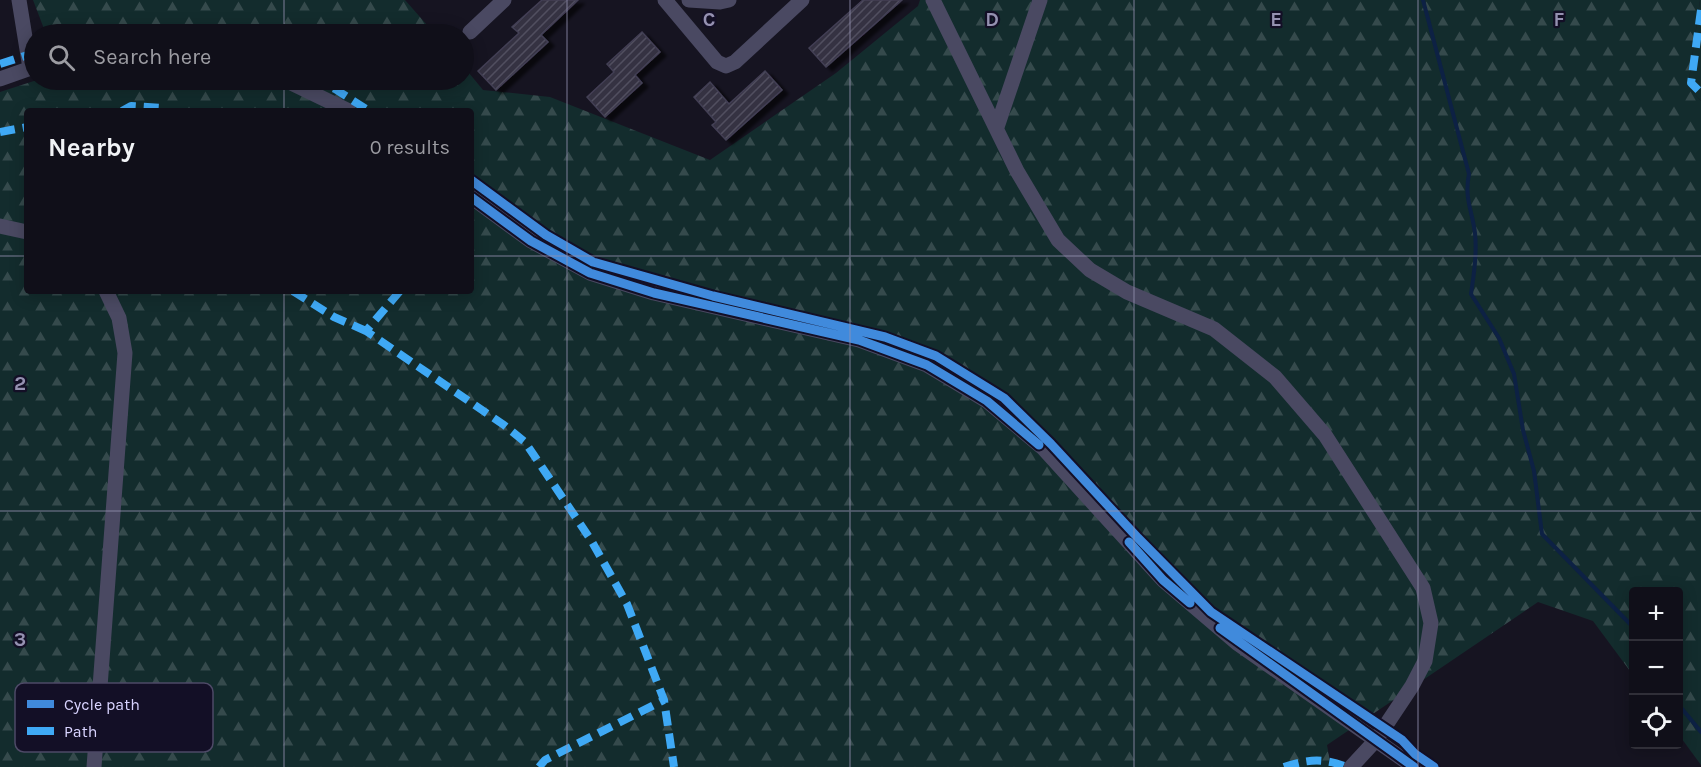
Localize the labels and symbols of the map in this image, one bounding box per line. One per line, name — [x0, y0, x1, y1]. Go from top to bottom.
text: C — [703, 8, 715, 31]
text: D — [985, 8, 999, 31]
text: E — [1270, 8, 1282, 31]
text: F — [1554, 8, 1565, 31]
text: 2 — [14, 372, 26, 395]
text: 3 — [14, 628, 26, 651]
legend — [15, 683, 213, 752]
text: Cycle path — [64, 695, 140, 714]
text: Path — [64, 722, 97, 741]

